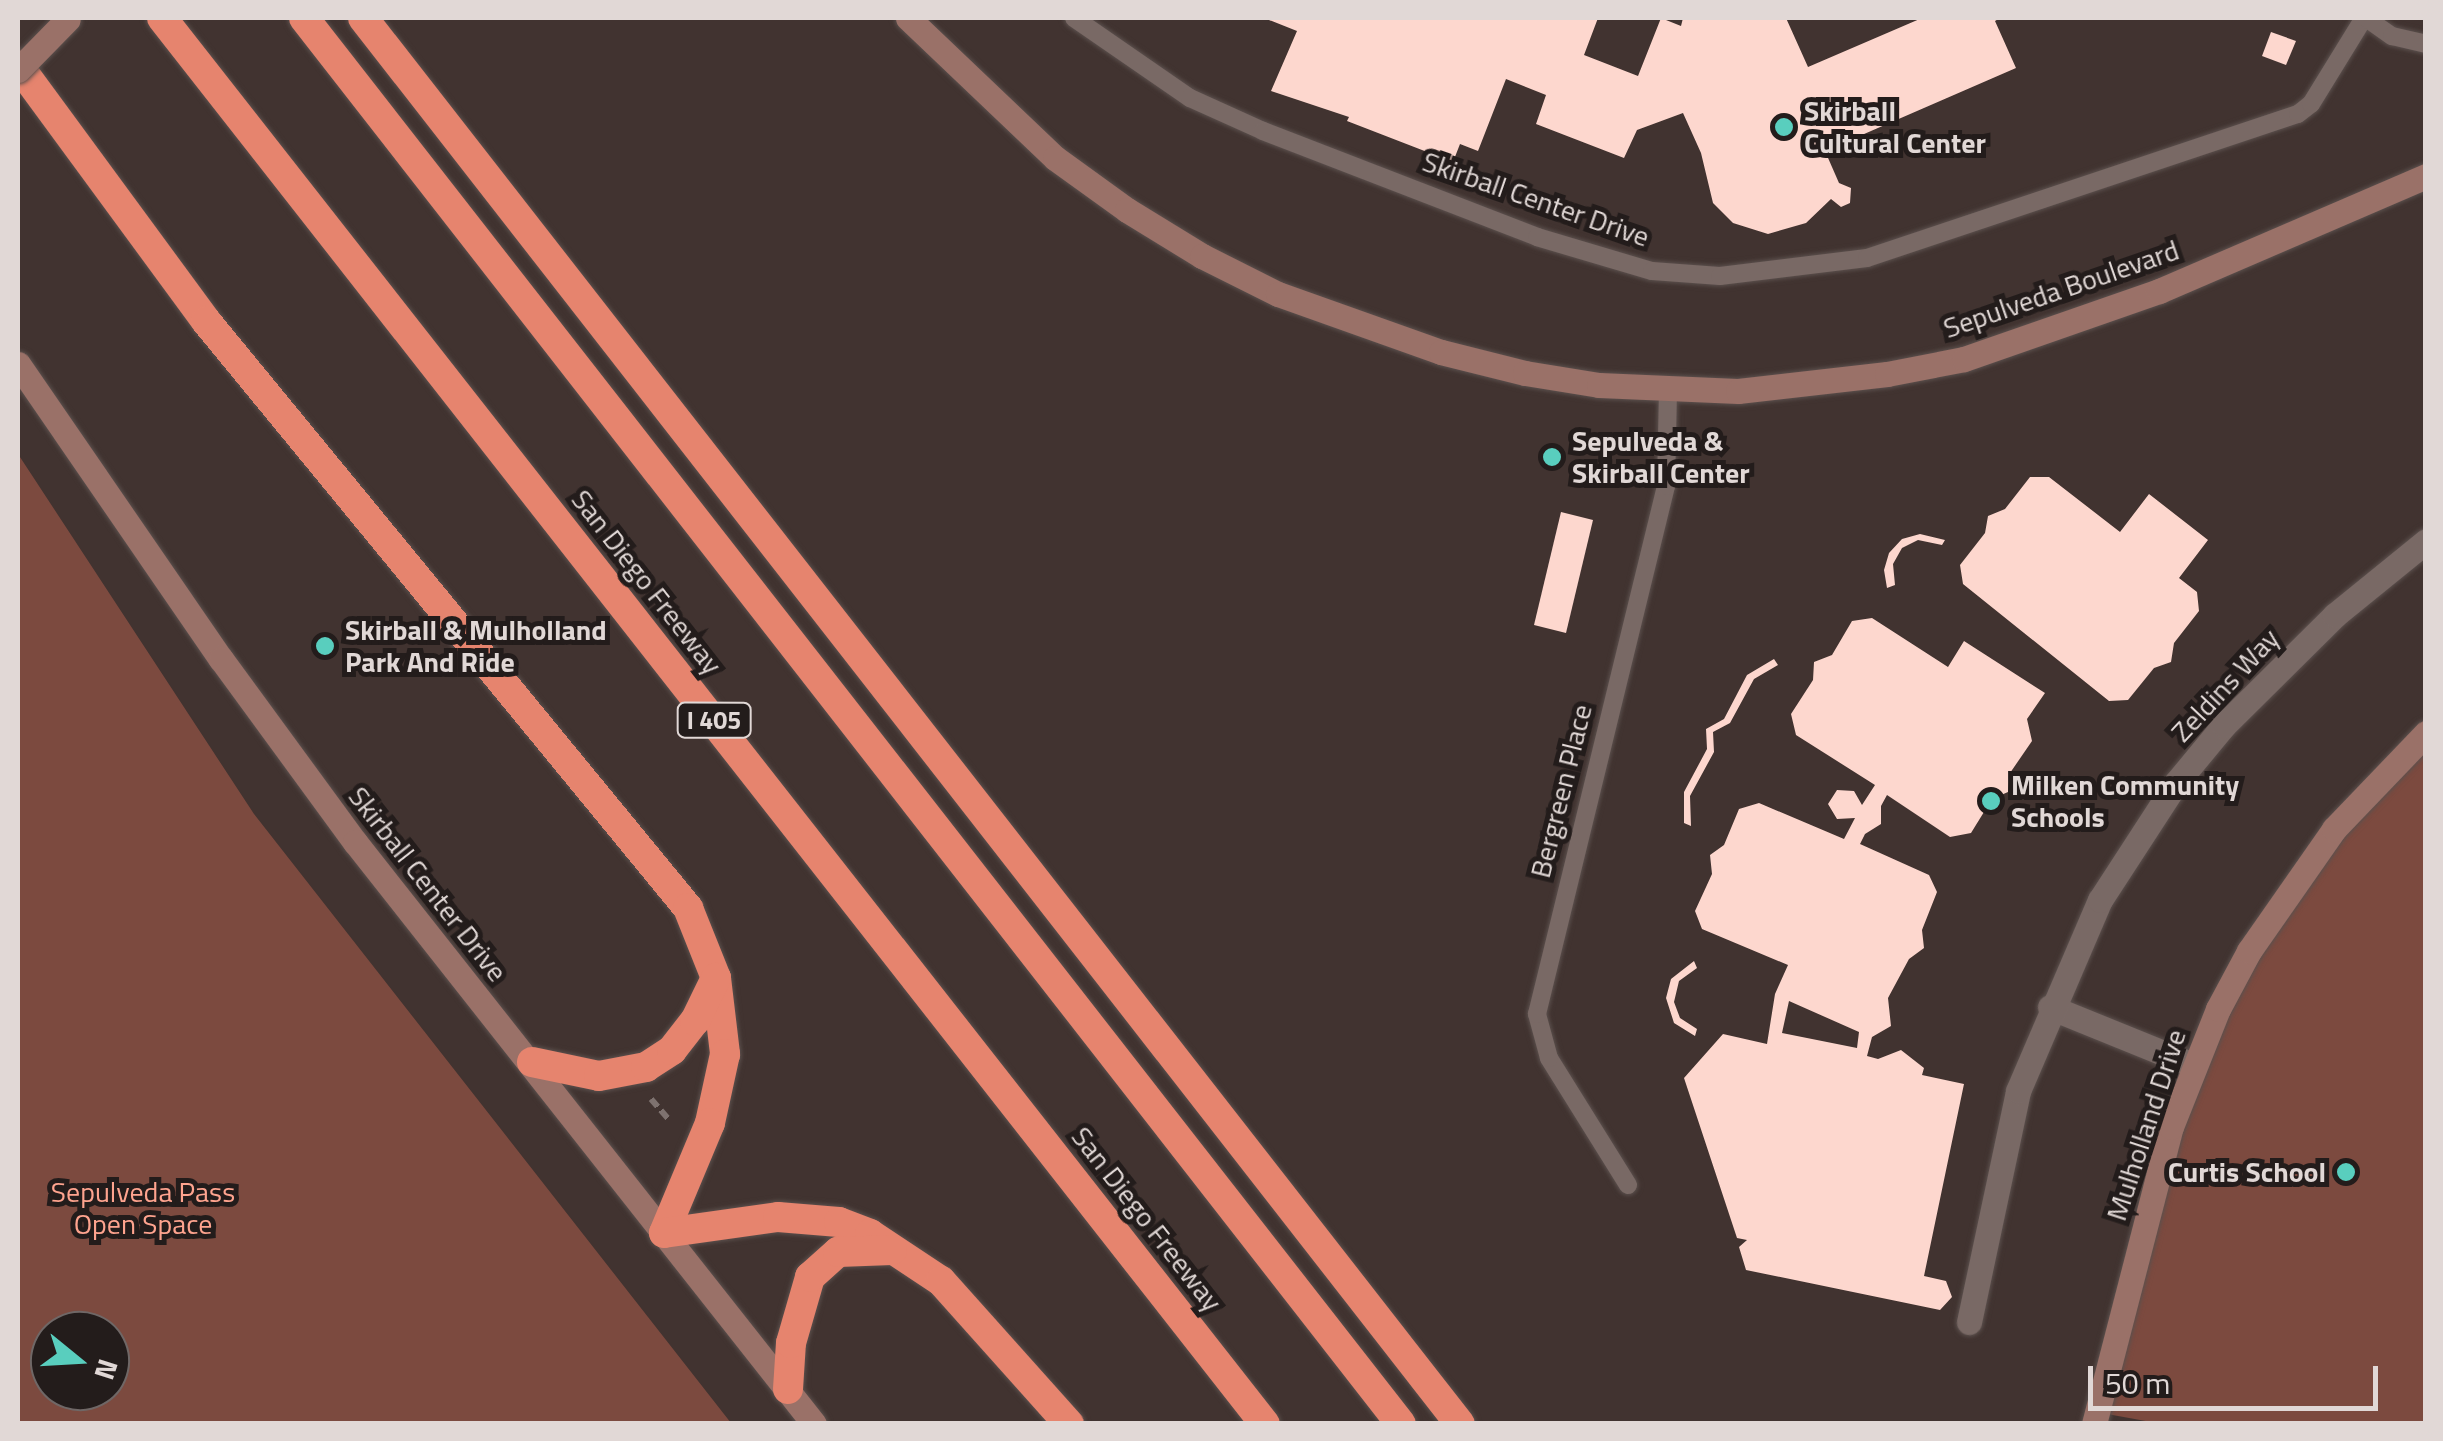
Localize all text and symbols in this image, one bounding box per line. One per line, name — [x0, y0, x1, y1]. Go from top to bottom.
place label: Skirball Cultural Center — [1804, 94, 1986, 160]
marker: Skirball Cultural Center — [1773, 116, 1795, 138]
street label: Skirball Center Drive — [1418, 144, 1654, 254]
street label: Sepulveda Boulevard — [1939, 233, 2183, 345]
place label: Sepulveda & Skirball Center — [1572, 424, 1750, 490]
marker: Sepulveda & Skirball Center — [1541, 446, 1563, 468]
street label: San Diego Freeway — [565, 483, 729, 681]
place label: Skirball & Mulholland Park And Ride — [345, 613, 607, 679]
street label: Zeldins Way — [2164, 622, 2286, 748]
marker: Skirball & Mulholland Park And Ride — [314, 635, 336, 657]
road number: I 405 — [676, 700, 752, 740]
street label: Bergreen Place — [1523, 701, 1599, 881]
place label: Milken Community Schools — [2011, 768, 2239, 834]
street label: Skirball Center Drive — [342, 780, 514, 988]
marker: Milken Community Schools — [1980, 790, 2002, 812]
street label: Mulholland Drive — [2099, 1025, 2193, 1225]
street label: San Diego Freeway — [1065, 1120, 1229, 1318]
place label: Curtis School — [2168, 1155, 2326, 1189]
marker: Curtis School — [2335, 1161, 2357, 1183]
park label: Sepulveda Pass Open Space — [51, 1175, 235, 1241]
north arrow — [30, 1311, 130, 1411]
scale bar — [2093, 1346, 2383, 1408]
text: N — [84, 1354, 131, 1386]
text: 50 m — [2105, 1360, 2170, 1406]

